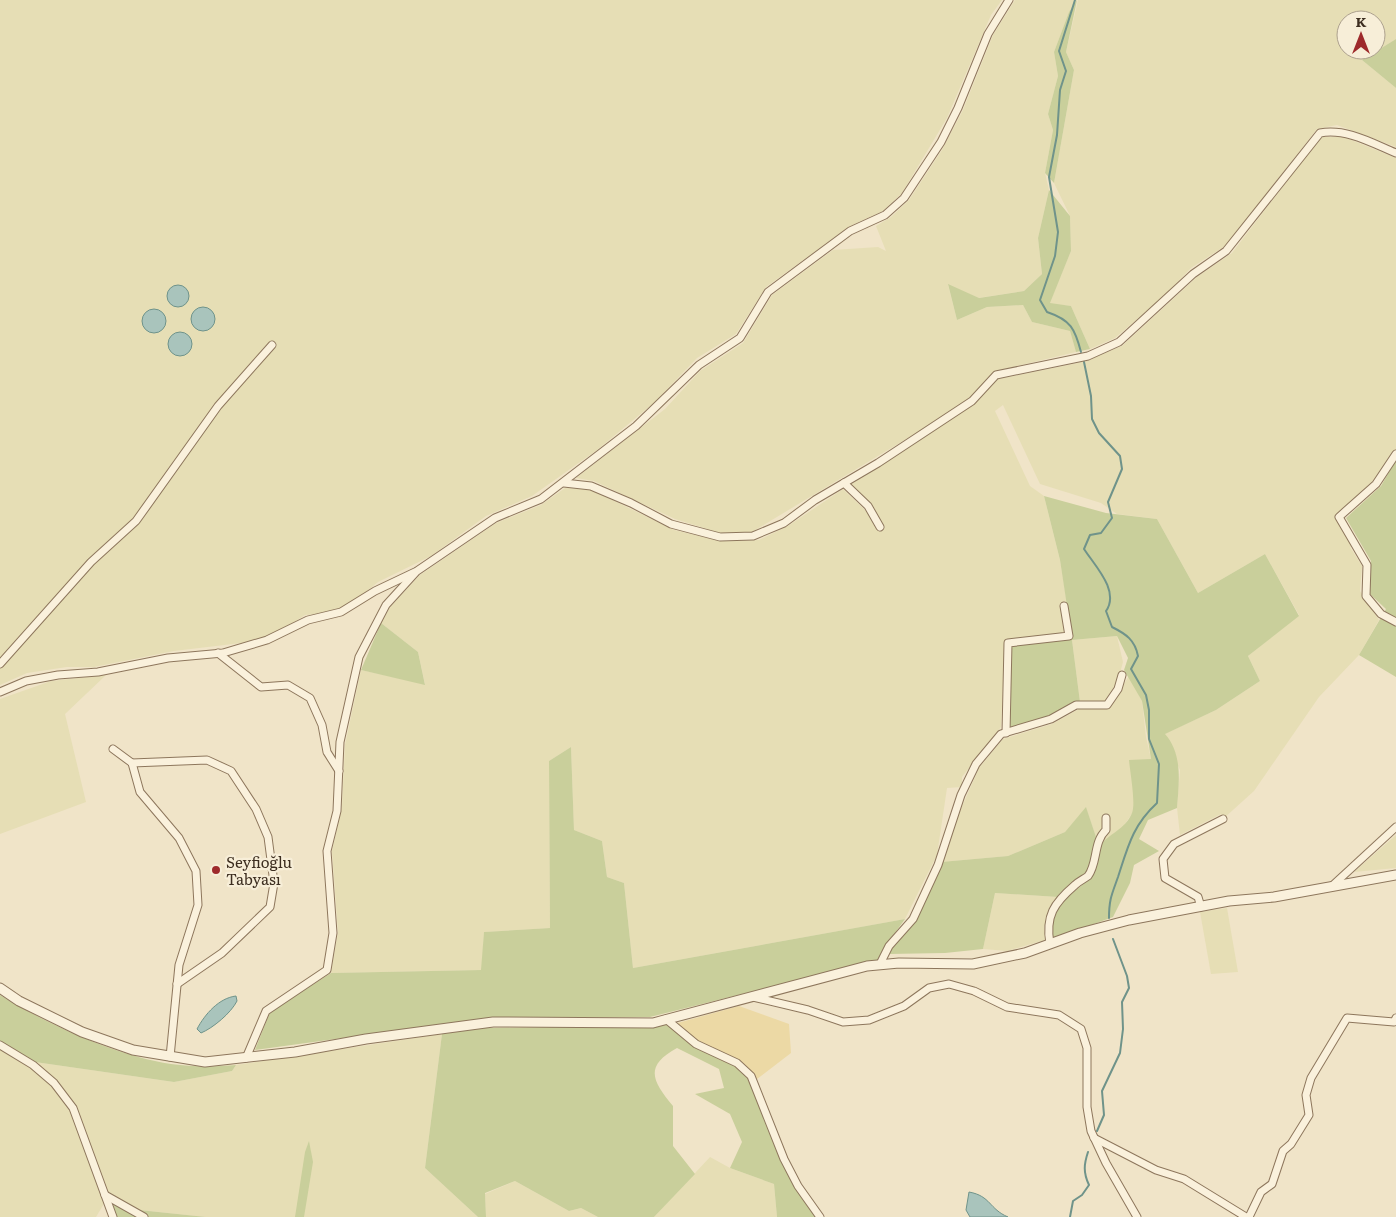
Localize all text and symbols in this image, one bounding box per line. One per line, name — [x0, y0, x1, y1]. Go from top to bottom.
north arrow — [1336, 10, 1386, 60]
text: K — [1356, 11, 1367, 31]
place label: Seyfioğlu Tabyası — [226, 850, 293, 890]
marker: Seyfioğlu Tabyası — [210, 864, 222, 876]

